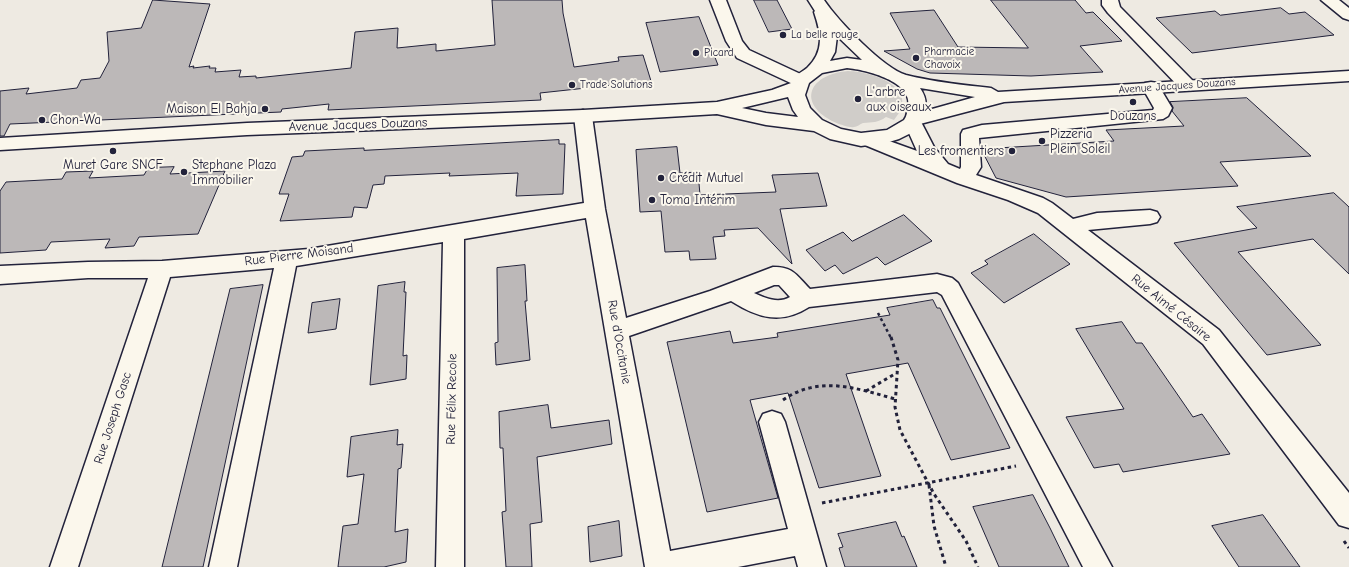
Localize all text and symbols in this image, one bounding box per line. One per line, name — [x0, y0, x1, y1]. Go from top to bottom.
place label: La belle rouge — [791, 28, 858, 42]
marker: La belle rouge — [778, 30, 788, 40]
place label: Pharmacie Chavoix — [924, 45, 974, 71]
place label: Picard — [704, 46, 734, 60]
marker: Picard — [691, 48, 701, 58]
marker: Pharmacie Chavoix — [911, 53, 921, 63]
street label: Avenue Jacques Douzans — [1118, 75, 1236, 97]
place label: Trade Solutions — [580, 78, 653, 92]
marker: Trade Solutions — [567, 80, 577, 90]
place label: L'arbre aux oiseaux — [866, 84, 931, 115]
marker: L'arbre aux oiseaux — [853, 94, 863, 104]
marker: Douzans — [1128, 97, 1138, 107]
place label: Maison El Bahja — [166, 101, 257, 117]
marker: Maison El Bahja — [260, 104, 270, 114]
place label: Douzans — [1110, 108, 1156, 124]
place label: Chon-Wa — [50, 112, 101, 128]
marker: Chon-Wa — [37, 115, 47, 125]
street label: Avenue Jacques Douzans — [288, 115, 428, 135]
place label: Pizzeria Plein Soleil — [1050, 126, 1110, 157]
marker: Pizzeria Plein Soleil — [1037, 136, 1047, 146]
place label: Les fromentiers — [918, 143, 1004, 159]
marker: Muret Gare SNCF — [108, 146, 118, 156]
marker: Les fromentiers — [1007, 146, 1017, 156]
place label: Muret Gare SNCF — [63, 157, 163, 173]
place label: Stephane Plaza Immobilier — [192, 157, 277, 188]
marker: Stephane Plaza Immobilier — [179, 167, 189, 177]
place label: Crédit Mutuel — [669, 170, 743, 186]
marker: Crédit Mutuel — [656, 173, 666, 183]
place label: Toma Intérim — [660, 192, 735, 208]
marker: Toma Intérim — [647, 195, 657, 205]
street label: Rue Pierre Moisand — [244, 241, 354, 269]
street label: Rue Aimé Césaire — [1128, 271, 1214, 345]
street label: Rue d'Occitanie — [604, 299, 634, 385]
street label: Rue Félix Recole — [443, 353, 461, 445]
street label: Rue Joseph Gasc — [91, 370, 135, 466]

